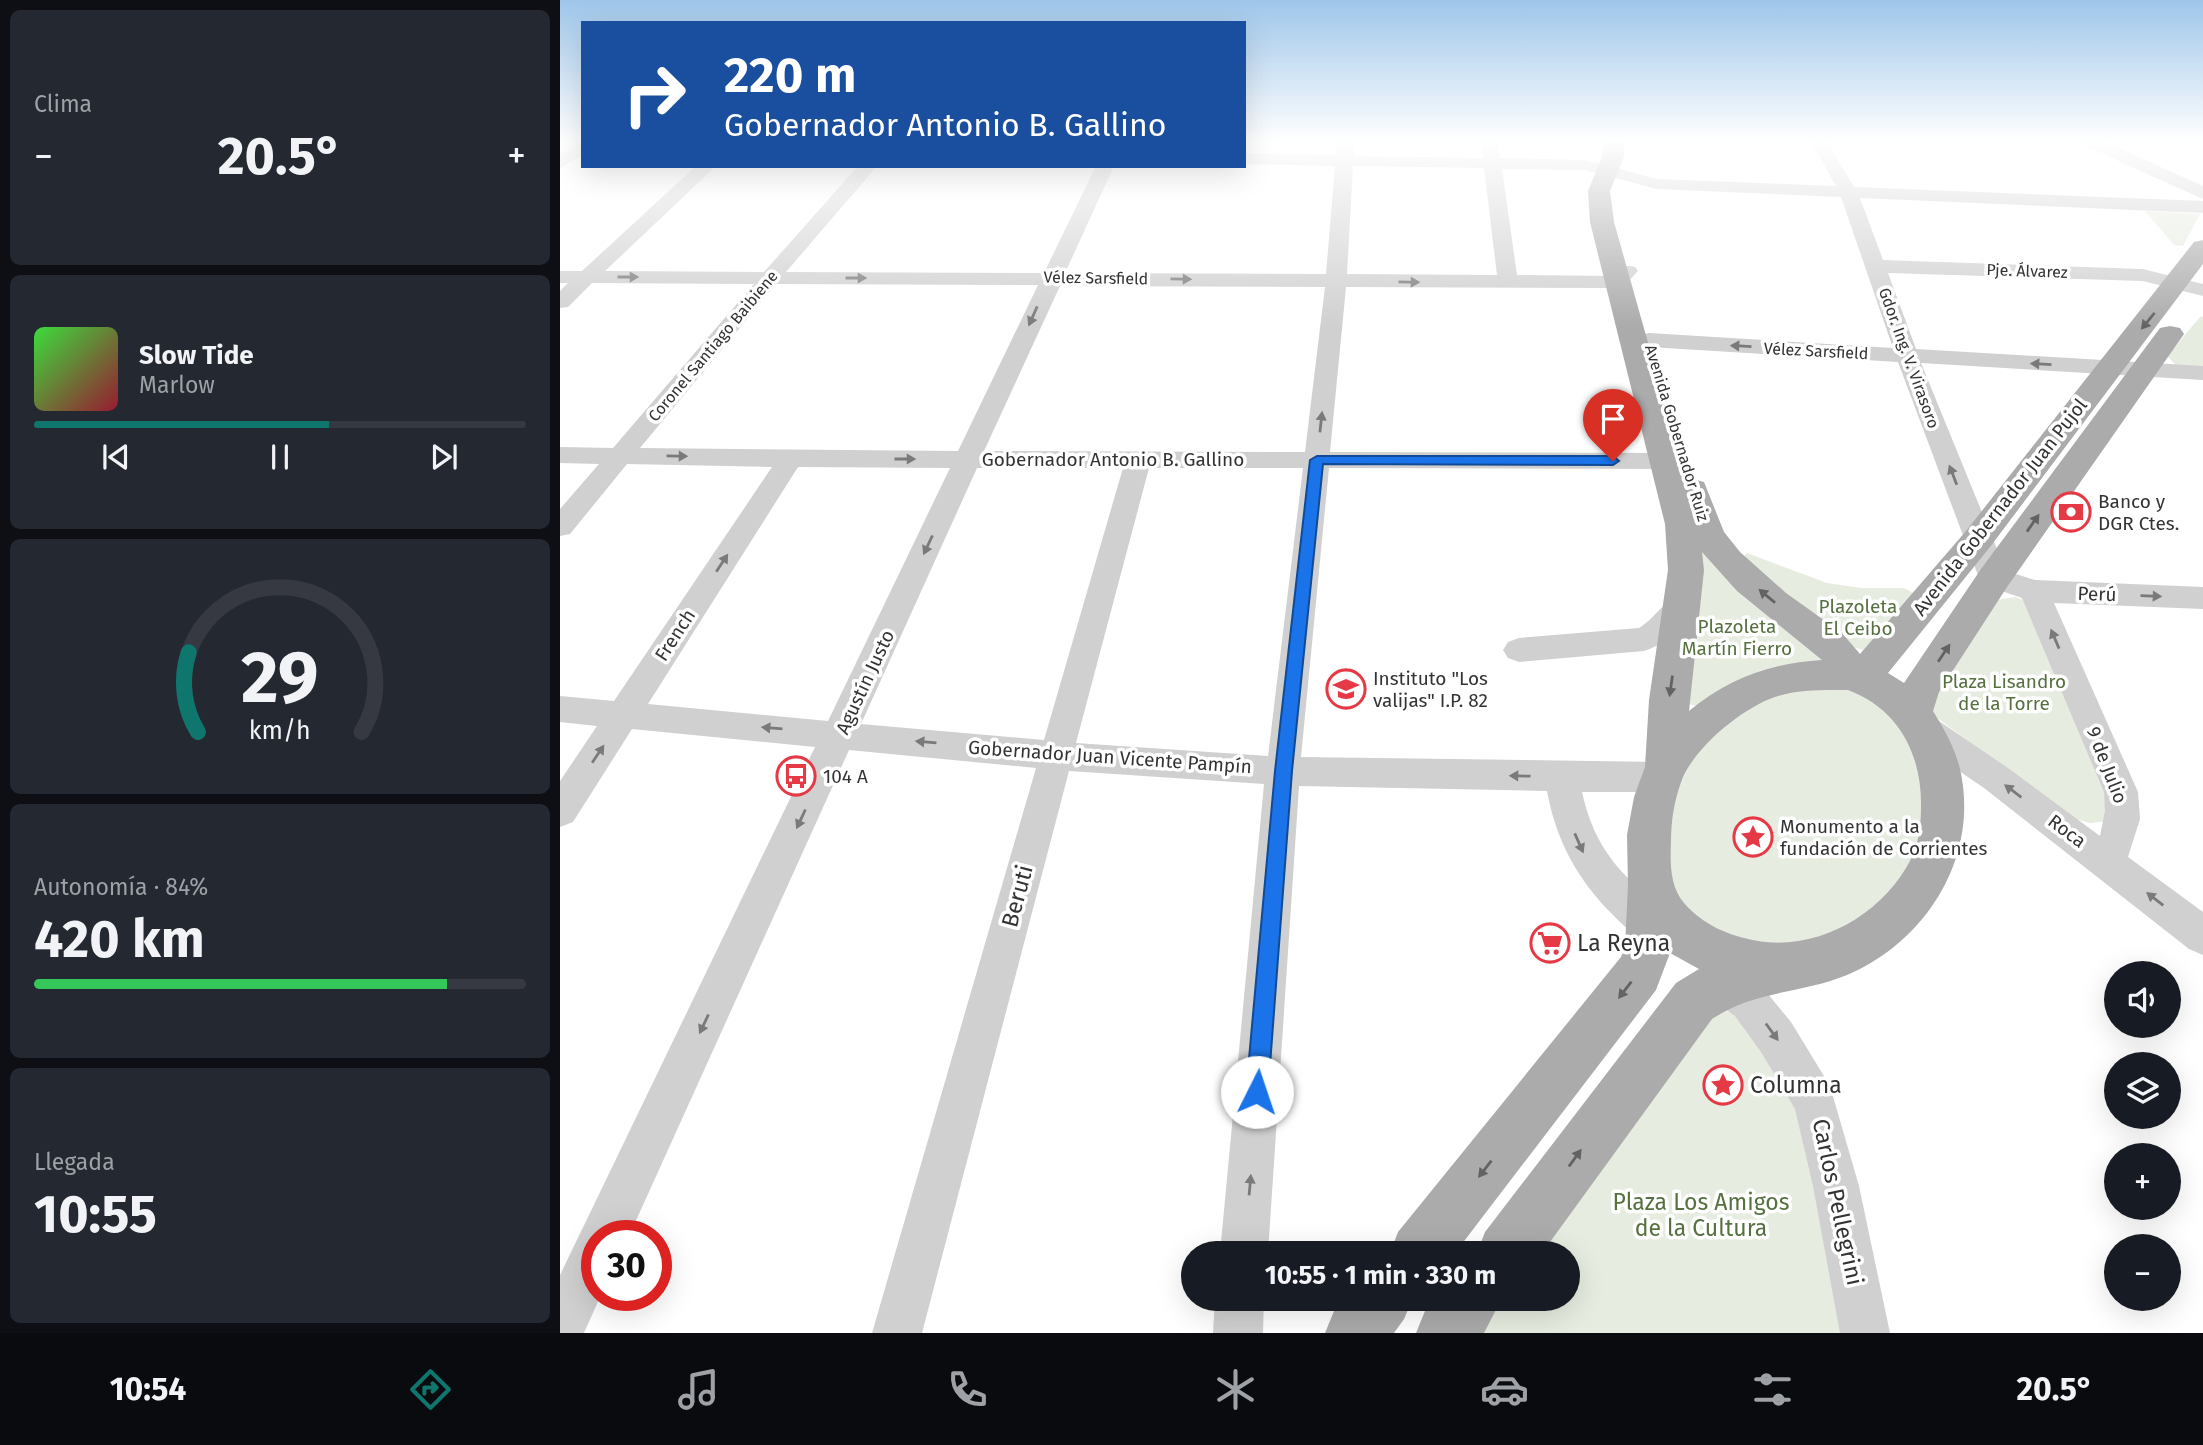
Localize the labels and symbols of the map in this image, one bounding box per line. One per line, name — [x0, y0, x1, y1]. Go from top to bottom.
street label: Pje. Álvarez — [1986, 259, 2068, 282]
street label: Coronel Santiago Baibiene — [644, 267, 782, 425]
street label: Vélez Sarsfield — [1044, 268, 1148, 288]
one-way arrow — [617, 271, 639, 283]
one-way arrow — [845, 272, 867, 284]
one-way arrow — [1170, 273, 1192, 285]
one-way arrow — [1398, 276, 1420, 288]
street label: Gdor. Ing. V. Virasoro — [1875, 285, 1943, 431]
one-way arrow — [1028, 306, 1039, 326]
one-way arrow — [2141, 312, 2155, 330]
street label: Vélez Sarsfield — [1763, 339, 1869, 363]
one-way arrow — [1730, 340, 1752, 351]
street label: Avenida Gobernador Ruiz — [1641, 342, 1713, 524]
one-way arrow — [2030, 358, 2052, 369]
pin — [1583, 389, 1643, 461]
street label: Avenida Gobernador Juan Pujol — [1908, 394, 2092, 620]
one-way arrow — [1316, 411, 1327, 433]
street label: Gobernador Antonio B. Gallino — [982, 448, 1244, 471]
one-way arrow — [666, 450, 688, 462]
one-way arrow — [894, 453, 916, 465]
one-way arrow — [1948, 465, 1959, 486]
place label: Banco y DGR Ctes. — [2098, 490, 2179, 535]
bank icon: Banco y DGR Ctes. — [2050, 491, 2092, 533]
one-way arrow — [2026, 514, 2040, 532]
one-way arrow — [923, 535, 934, 555]
one-way arrow — [715, 554, 728, 573]
street label: Perú — [2077, 582, 2117, 606]
one-way arrow — [1758, 589, 1775, 604]
one-way arrow — [2141, 590, 2163, 601]
park label: Plazoleta El Ceibo — [1819, 595, 1897, 640]
street label: French — [650, 605, 700, 665]
park label: Plazoleta Martín Fierro — [1682, 615, 1792, 660]
street label: Agustín Justo — [831, 626, 899, 738]
one-way arrow — [2049, 629, 2060, 650]
one-way arrow — [1938, 643, 1951, 663]
place label: Instituto "Los valijas" I.P. 82 — [1373, 667, 1488, 712]
school or university icon: Instituto "Los valijas" I.P. 82 — [1325, 668, 1367, 710]
park label: Plaza Lisandro de la Torre — [1942, 670, 2066, 715]
one-way arrow — [1666, 675, 1677, 697]
one-way arrow — [761, 722, 783, 733]
street label: 9 de Julio — [2082, 723, 2132, 807]
street label: Gobernador Juan Vicente Pampín — [967, 736, 1253, 778]
one-way arrow — [915, 737, 937, 748]
one-way arrow — [591, 745, 605, 763]
bus stop icon: 104 A — [775, 755, 817, 797]
place label: 104 A — [823, 765, 868, 788]
one-way arrow — [1509, 770, 1531, 782]
one-way arrow — [2005, 784, 2023, 799]
one-way arrow — [795, 809, 806, 829]
street label: Roca — [2043, 809, 2091, 853]
place label: Monumento a la fundación de Corrientes — [1780, 815, 1988, 860]
place icon: Monumento a la fundación de Corrientes — [1732, 816, 1774, 858]
one-way arrow — [1573, 833, 1585, 853]
street label: Beruti — [995, 862, 1039, 930]
one-way arrow — [2146, 892, 2163, 907]
supermarket icon: La Reyna — [1529, 922, 1571, 964]
place label: La Reyna — [1577, 929, 1670, 957]
one-way arrow — [1619, 981, 1633, 999]
one-way arrow — [698, 1014, 709, 1034]
one-way arrow — [1765, 1023, 1779, 1042]
position arrow — [1220, 1055, 1294, 1129]
place icon: Columna — [1702, 1064, 1744, 1106]
place label: Columna — [1750, 1071, 1842, 1099]
street label: Carlos Pellegrini — [1807, 1116, 1869, 1288]
one-way arrow — [1568, 1150, 1583, 1168]
one-way arrow — [1477, 1159, 1492, 1177]
one-way arrow — [1245, 1174, 1256, 1196]
park label: Plaza Los Amigos de la Cultura — [1613, 1188, 1789, 1242]
speed limit sign: 30 — [581, 1220, 672, 1311]

